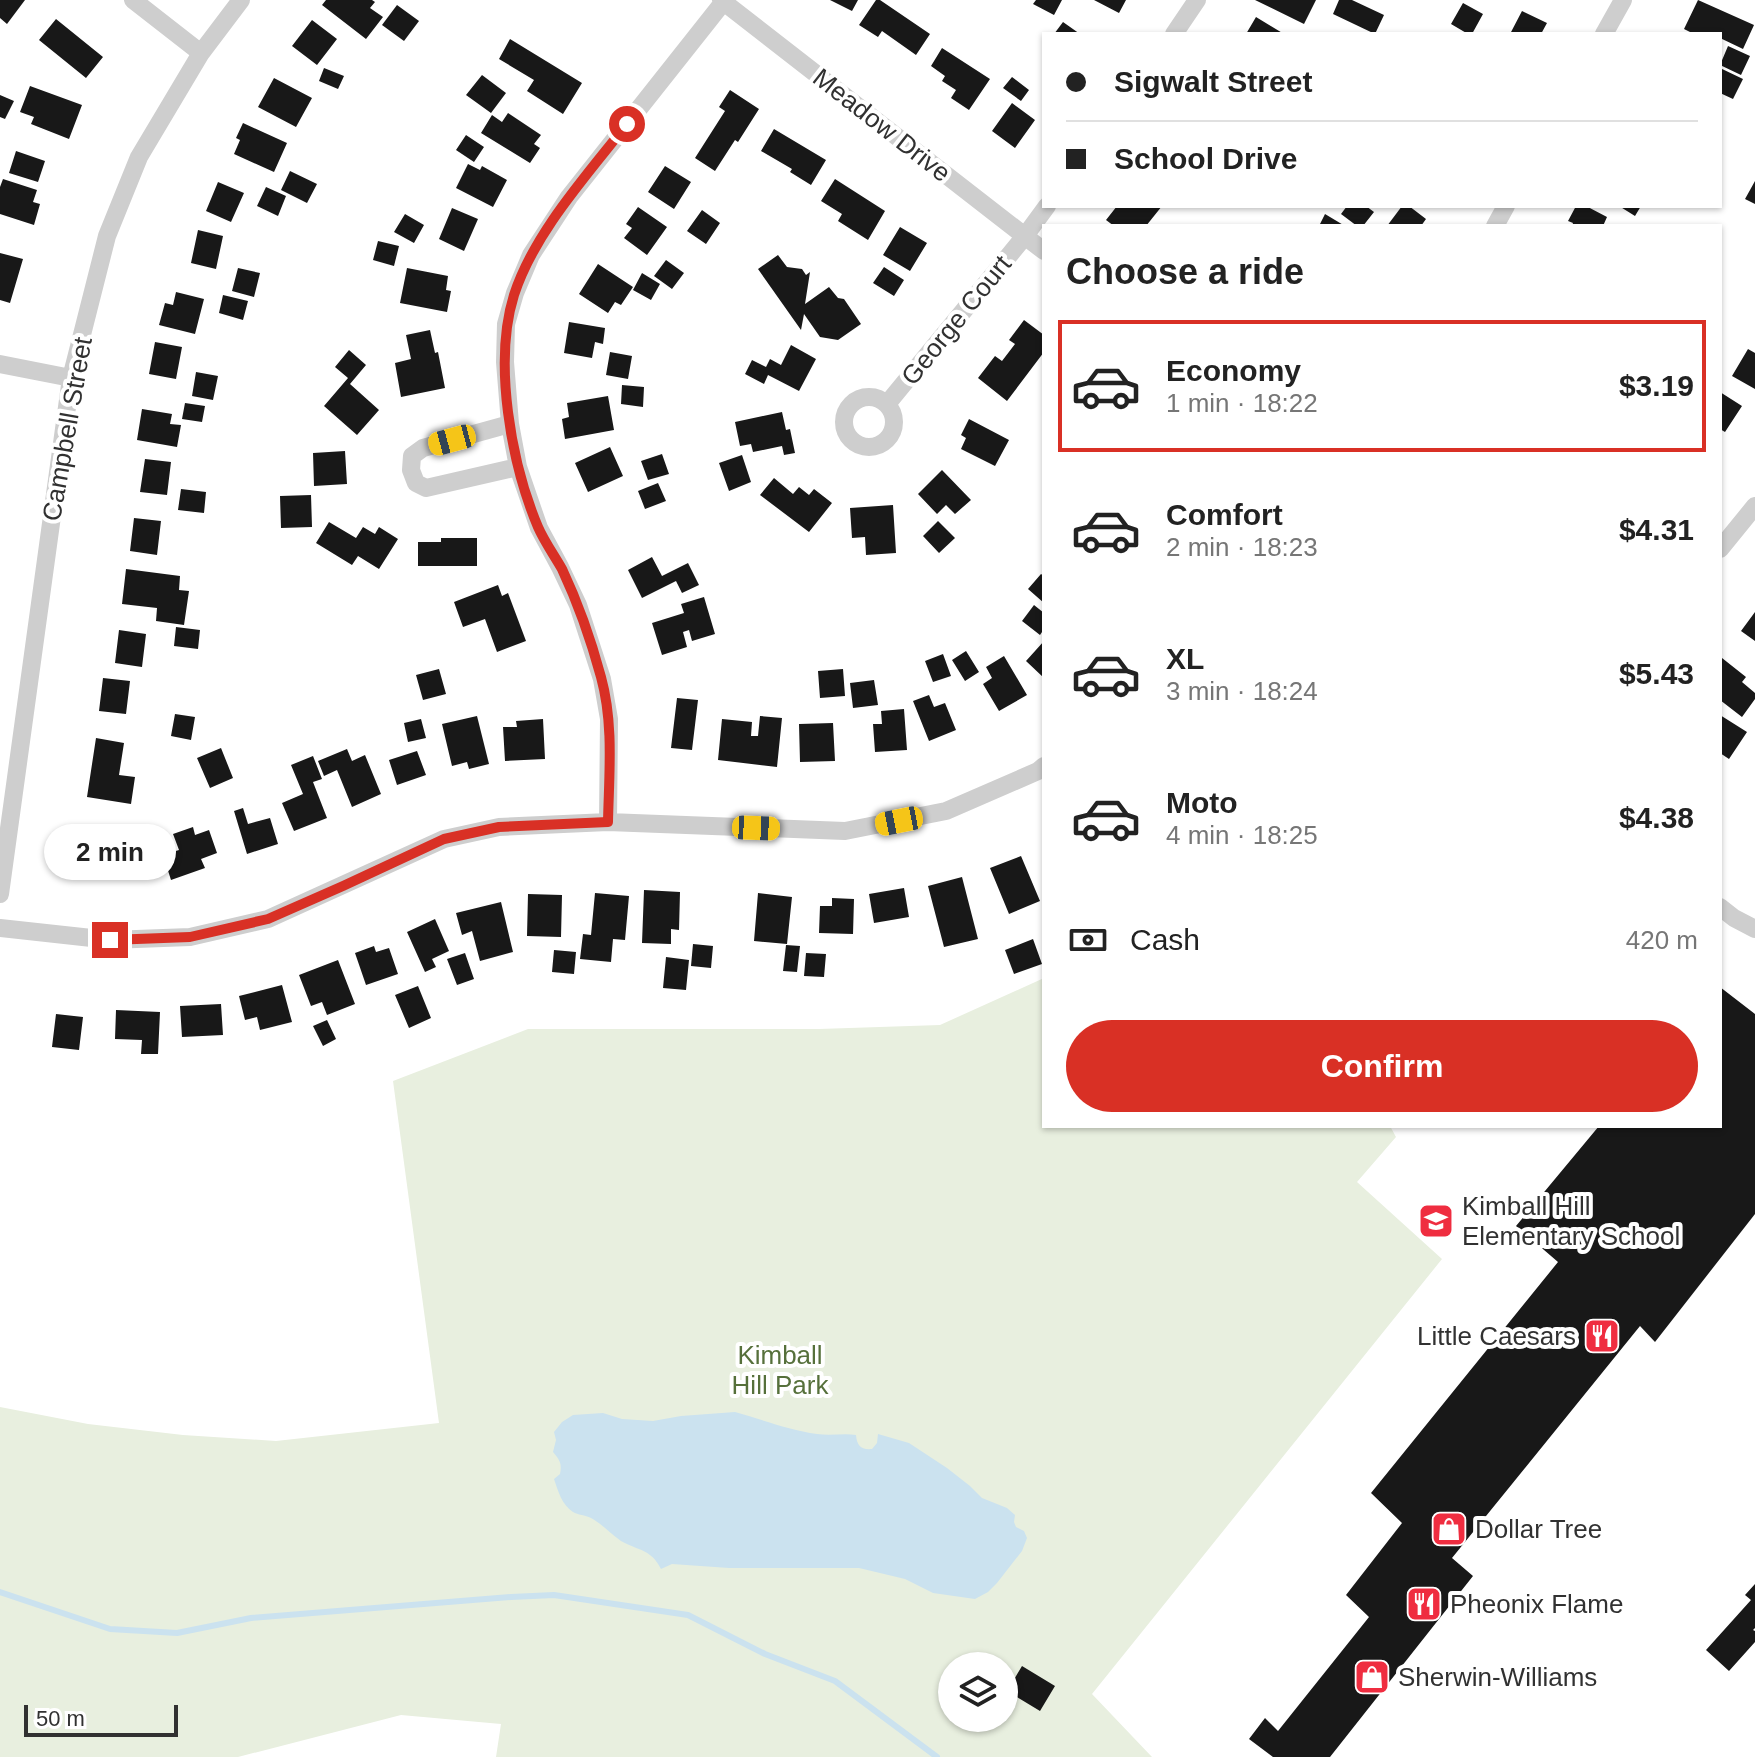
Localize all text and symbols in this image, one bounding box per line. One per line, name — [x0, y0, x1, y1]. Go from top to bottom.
street label: Meadow Drive — [807, 62, 957, 188]
text: Sigwalt Street — [1114, 65, 1312, 98]
route start — [609, 106, 645, 142]
text: School Drive — [1114, 142, 1297, 175]
street label: George Court — [895, 249, 1018, 391]
text: Choose a ride — [1066, 251, 1304, 292]
street label: Campbell Street — [36, 334, 98, 523]
icon: car — [1070, 350, 1142, 422]
text: Economy — [1166, 354, 1301, 387]
text: $3.19 — [1619, 369, 1694, 402]
text: 1 min · 18:22 — [1166, 388, 1318, 418]
car — [426, 422, 478, 458]
icon: car — [1070, 494, 1142, 566]
text: Comfort — [1166, 498, 1283, 531]
text: $4.31 — [1619, 513, 1694, 546]
text: 2 min · 18:23 — [1166, 532, 1318, 562]
icon: car — [1070, 638, 1142, 710]
text: XL — [1166, 642, 1204, 675]
text: $5.43 — [1619, 657, 1694, 690]
text: 3 min · 18:24 — [1166, 676, 1318, 706]
icon: car — [1070, 782, 1142, 854]
text: Moto — [1166, 786, 1238, 819]
text: $4.38 — [1619, 801, 1694, 834]
car — [873, 805, 925, 837]
car — [732, 815, 780, 841]
text: 4 min · 18:25 — [1166, 820, 1318, 850]
callout: 2 min — [44, 824, 176, 880]
text: 2 min — [76, 837, 144, 867]
icon: cash — [1066, 918, 1110, 962]
route end — [92, 922, 128, 958]
text: Cash — [1130, 923, 1200, 956]
text: 420 m — [1626, 925, 1698, 955]
button: Confirm — [1066, 1020, 1698, 1112]
place label: Kimball Hill Elementary School — [1462, 1191, 1680, 1251]
school or university icon: Kimball Hill Elementary School — [1417, 1202, 1455, 1240]
restaurant icon: Little Caesars — [1583, 1317, 1621, 1355]
place label: Little Caesars — [1417, 1321, 1576, 1351]
park label: Kimball Hill Park — [732, 1340, 829, 1400]
shop icon: Dollar Tree — [1430, 1510, 1468, 1548]
place label: Dollar Tree — [1475, 1514, 1602, 1544]
restaurant icon: Pheonix Flame — [1405, 1585, 1443, 1623]
place label: Pheonix Flame — [1450, 1589, 1623, 1619]
map controls — [938, 1652, 1018, 1732]
button: layers — [938, 1652, 1018, 1732]
shop icon: Sherwin-Williams — [1353, 1658, 1391, 1696]
place label: Sherwin-Williams — [1398, 1662, 1597, 1692]
scale bar — [24, 1701, 178, 1737]
text: 50 m — [36, 1706, 85, 1731]

